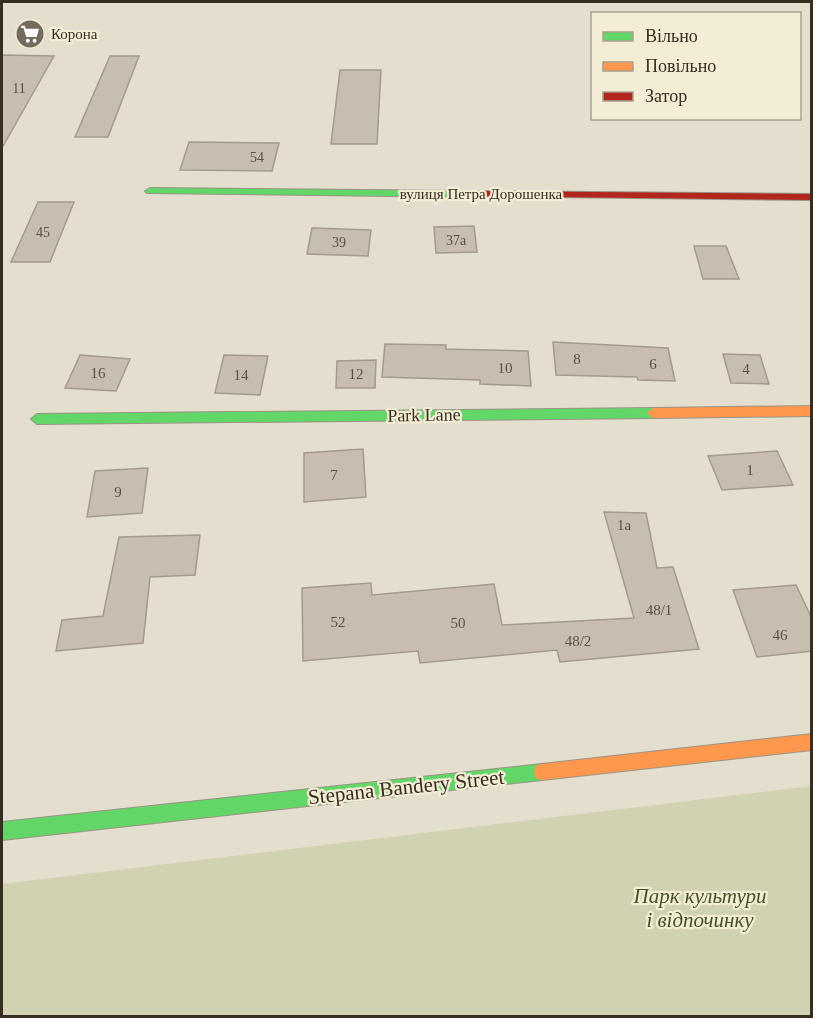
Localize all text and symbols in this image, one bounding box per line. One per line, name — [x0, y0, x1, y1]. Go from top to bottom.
legend — [591, 12, 801, 120]
supermarket icon: Корона — [14, 18, 46, 50]
place label: Корона — [51, 26, 98, 42]
text: Вільно — [645, 26, 698, 46]
text: Повільно — [645, 56, 716, 76]
house number: 11 — [12, 81, 26, 96]
text: Затор — [645, 86, 687, 106]
house number: 54 — [250, 150, 264, 165]
street label: вулиця Петра Дорошенка — [400, 186, 563, 202]
house number: 45 — [36, 225, 50, 240]
house number: 37а — [446, 233, 467, 248]
house number: 39 — [332, 235, 346, 250]
house number: 8 — [573, 351, 581, 367]
house number: 6 — [649, 356, 657, 372]
house number: 10 — [498, 360, 513, 376]
house number: 4 — [742, 361, 750, 377]
house number: 16 — [91, 365, 106, 381]
house number: 12 — [349, 366, 364, 382]
house number: 14 — [234, 367, 249, 383]
street label: Park Lane — [387, 404, 461, 426]
house number: 1 — [746, 462, 754, 478]
house number: 7 — [330, 467, 338, 483]
house number: 9 — [114, 484, 122, 500]
house number: 1а — [617, 517, 631, 533]
house number: 48/1 — [646, 602, 672, 618]
house number: 52 — [331, 614, 346, 630]
house number: 50 — [451, 615, 466, 631]
house number: 46 — [773, 627, 788, 643]
house number: 48/2 — [565, 633, 591, 649]
street label: Stepana Bandery Street — [307, 765, 505, 809]
park label: Парк культури і відпочинку — [633, 884, 766, 932]

